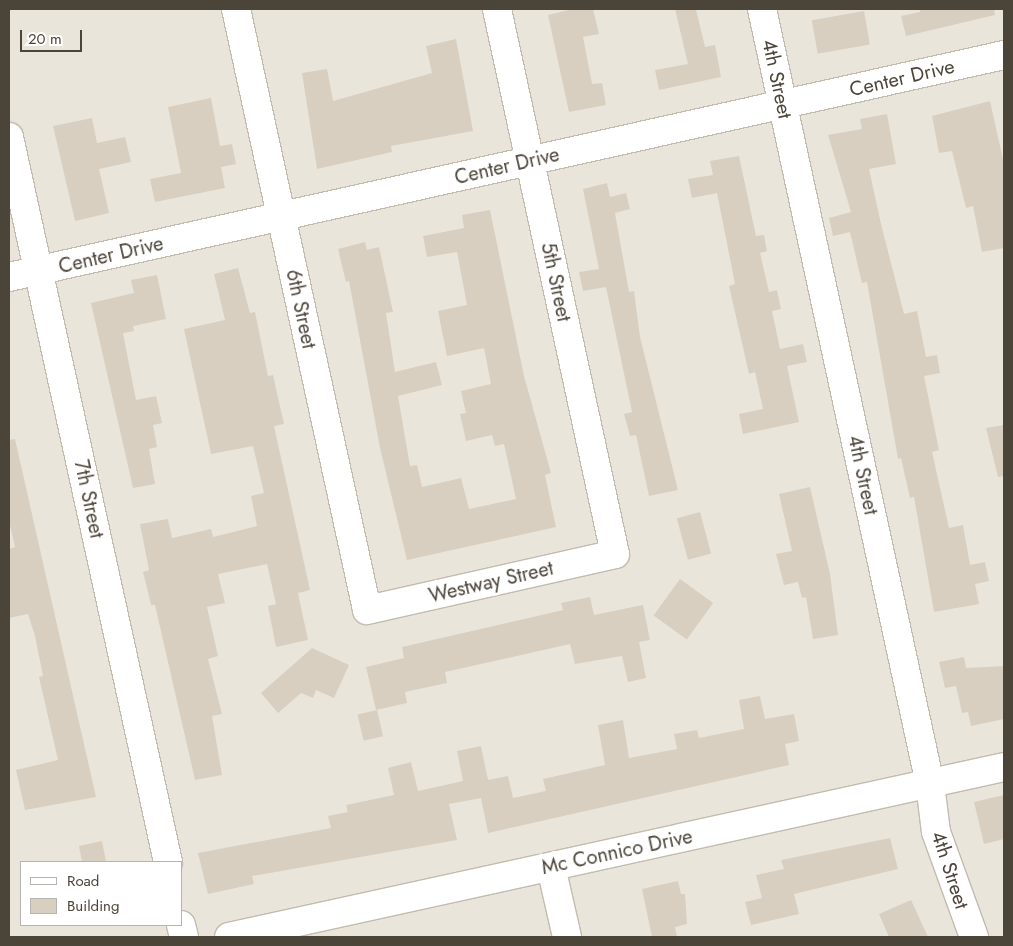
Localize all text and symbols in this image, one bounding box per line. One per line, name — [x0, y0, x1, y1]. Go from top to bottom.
scale bar — [22, 20, 85, 52]
text: 20 m — [28, 28, 62, 50]
street label: 4th Street — [757, 37, 797, 121]
street label: Center Drive — [847, 54, 957, 102]
street label: Center Drive — [452, 142, 562, 190]
street label: Center Drive — [56, 231, 166, 279]
street label: 5th Street — [536, 240, 576, 324]
street label: 6th Street — [281, 267, 321, 351]
street label: 4th Street — [843, 433, 883, 517]
street label: 7th Street — [69, 458, 109, 540]
street label: Westway Street — [426, 556, 556, 608]
street label: Mc Connico Drive — [539, 824, 695, 880]
street label: 4th Street — [926, 828, 974, 912]
legend — [20, 861, 182, 926]
text: Road — [67, 870, 99, 892]
text: Building — [67, 895, 119, 917]

